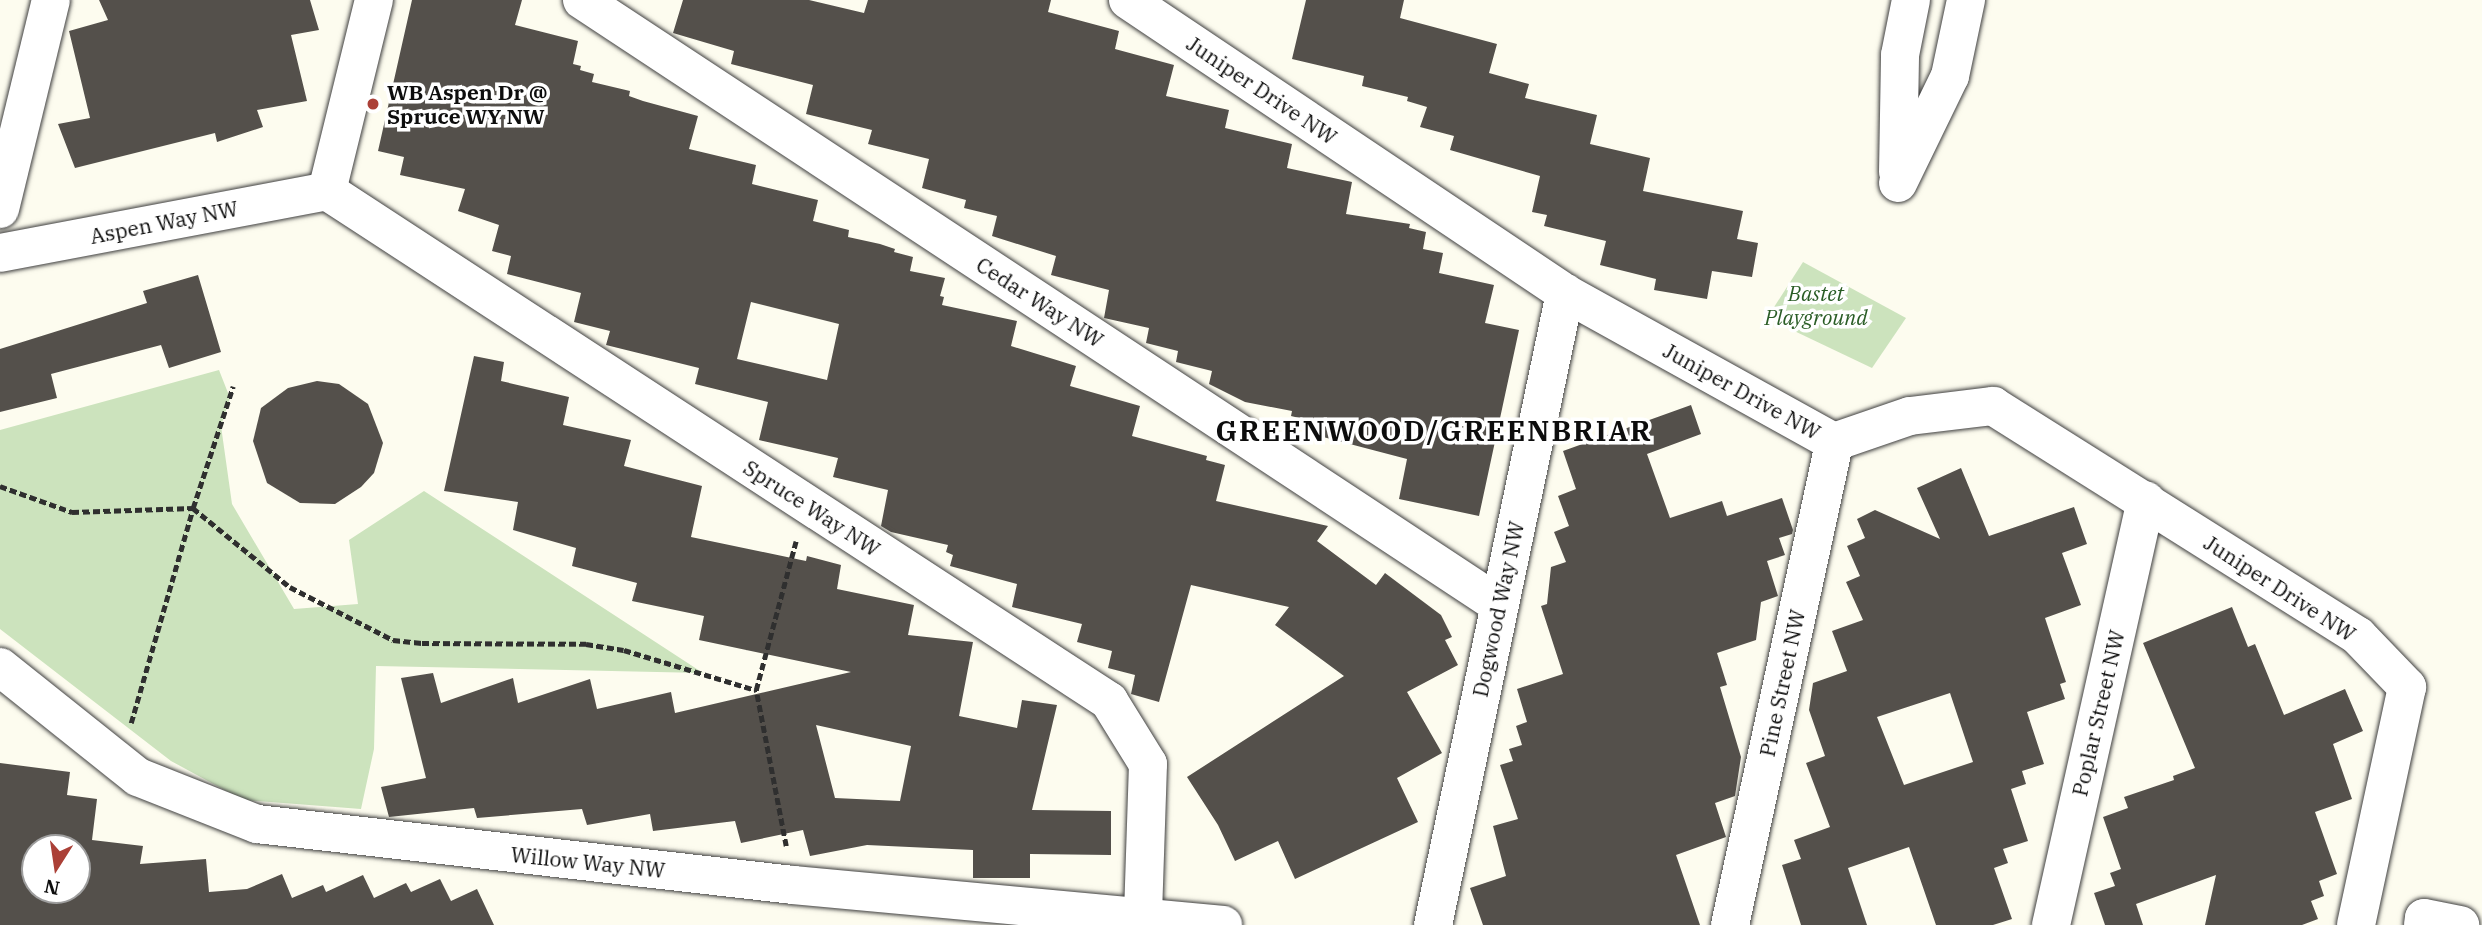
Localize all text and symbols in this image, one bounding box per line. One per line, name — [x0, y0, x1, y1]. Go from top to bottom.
street label: Juniper Drive NW — [1182, 30, 1342, 150]
place label: WB Aspen Dr @ Spruce WY NW — [387, 79, 548, 129]
marker: WB Aspen Dr @ Spruce WY NW — [365, 96, 381, 112]
street label: Aspen Way NW — [88, 195, 240, 249]
street label: Cedar Way NW — [972, 252, 1108, 352]
park label: Bastet Playground — [1764, 280, 1868, 330]
street label: Juniper Drive NW — [1659, 337, 1825, 445]
district label: GREENWOOD/GREENBRIAR — [1218, 414, 1650, 448]
street label: Spruce Way NW — [739, 454, 885, 562]
street label: Dogwood Way NW — [1467, 519, 1529, 699]
street label: Juniper Drive NW — [2200, 530, 2360, 646]
street label: Pine Street NW — [1754, 607, 1810, 759]
street label: Poplar Street NW — [2067, 627, 2129, 799]
north arrow — [21, 834, 91, 904]
street label: Willow Way NW — [510, 841, 666, 883]
text: N — [42, 874, 62, 901]

